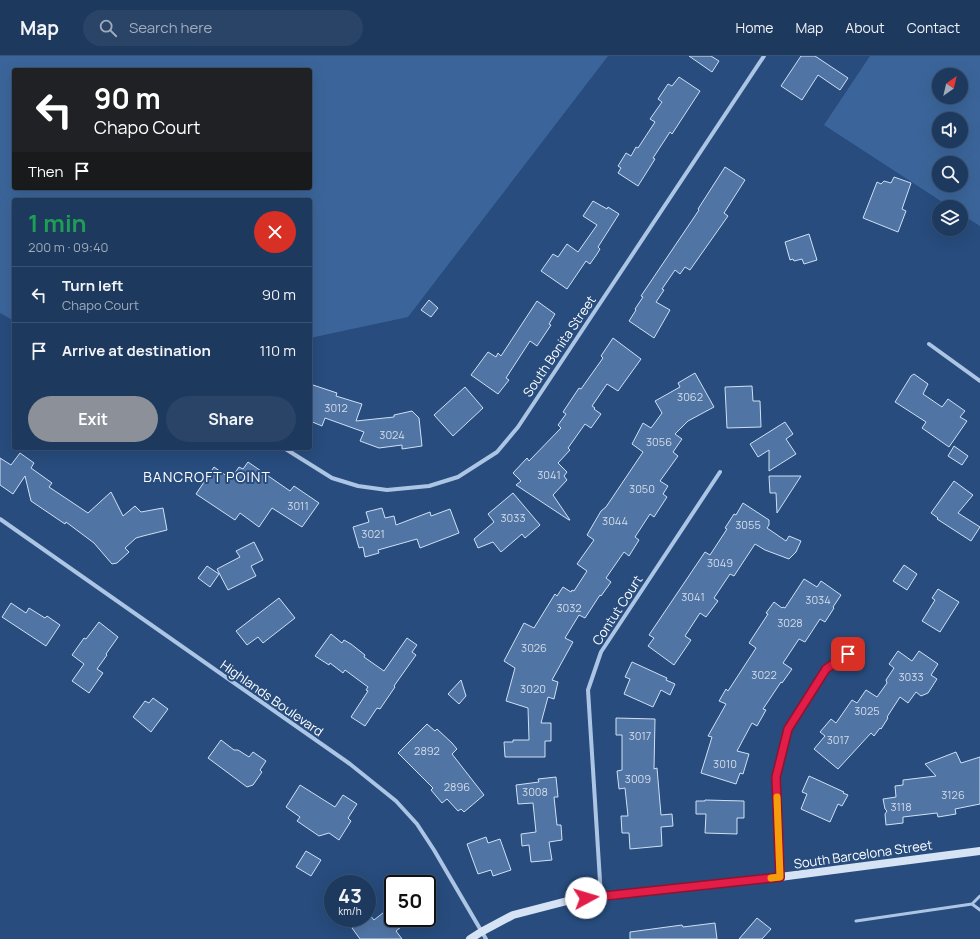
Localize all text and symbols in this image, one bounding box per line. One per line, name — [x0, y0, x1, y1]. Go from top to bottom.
search box — [83, 10, 363, 46]
text: Map — [20, 15, 59, 41]
icon: search — [97, 17, 119, 39]
text: Search here — [129, 17, 212, 38]
text: Home — [736, 18, 773, 37]
text: Map — [795, 18, 823, 37]
text: About — [845, 18, 885, 37]
text: Contact — [907, 18, 960, 37]
north arrow — [932, 68, 968, 104]
map controls — [932, 68, 968, 236]
text: 90 m — [94, 79, 161, 117]
icon: left — [28, 84, 80, 136]
button: sound — [932, 112, 968, 148]
text: Chapo Court — [94, 115, 200, 139]
button: search — [932, 156, 968, 192]
icon: arrive — [71, 160, 93, 182]
text: Then — [28, 161, 63, 182]
button: layers — [932, 200, 968, 236]
text: 1 min — [28, 206, 87, 239]
button: close — [254, 211, 296, 253]
text: 200 m · 09:40 — [28, 238, 109, 256]
text: Turn left — [62, 275, 124, 296]
icon: left — [28, 284, 50, 306]
text: 90 m — [262, 284, 296, 305]
street label: South Bonita Street — [518, 292, 600, 400]
text: Chapo Court — [62, 296, 139, 314]
icon: arrive — [28, 340, 50, 362]
text: Arrive at destination — [62, 340, 211, 361]
text: 110 m — [259, 340, 296, 361]
house number: 3062 — [677, 389, 703, 404]
button: Exit — [28, 396, 158, 442]
button: Share — [166, 396, 296, 442]
house number: 3012 — [324, 400, 348, 415]
house number: 3024 — [379, 427, 405, 442]
house number: 3056 — [646, 434, 672, 449]
district label: BANCROFT POINT — [143, 467, 271, 486]
house number: 3041 — [537, 467, 561, 482]
house number: 3050 — [629, 481, 655, 496]
house number: 3011 — [287, 498, 309, 513]
house number: 3033 — [501, 510, 525, 525]
house number: 3044 — [602, 513, 628, 528]
house number: 3055 — [735, 517, 761, 532]
house number: 3021 — [361, 526, 385, 541]
house number: 3049 — [707, 555, 733, 570]
street label: Contut Court — [588, 572, 646, 648]
house number: 3041 — [681, 589, 705, 604]
house number: 3034 — [805, 592, 831, 607]
house number: 3032 — [556, 600, 582, 615]
house number: 3028 — [777, 615, 803, 630]
pin — [831, 637, 865, 671]
house number: 3026 — [521, 640, 547, 655]
icon: arrive — [837, 643, 859, 665]
street label: Highlands Boulevard — [217, 656, 327, 740]
house number: 3022 — [751, 667, 777, 682]
house number: 3033 — [899, 669, 923, 684]
house number: 3020 — [520, 681, 546, 696]
house number: 3025 — [854, 703, 880, 718]
house number: 3017 — [629, 728, 651, 743]
house number: 3017 — [827, 732, 849, 747]
house number: 2892 — [414, 743, 440, 758]
house number: 3010 — [713, 756, 737, 771]
house number: 3009 — [625, 771, 651, 786]
house number: 2896 — [444, 779, 470, 794]
house number: 3008 — [522, 784, 548, 799]
house number: 3126 — [941, 787, 965, 802]
house number: 3118 — [890, 799, 912, 814]
street label: South Barcelona Street — [793, 835, 933, 873]
speed limit sign: 50 — [384, 875, 436, 927]
position arrow — [565, 877, 607, 919]
text: 43 — [338, 882, 362, 909]
text: km/h — [338, 904, 362, 918]

